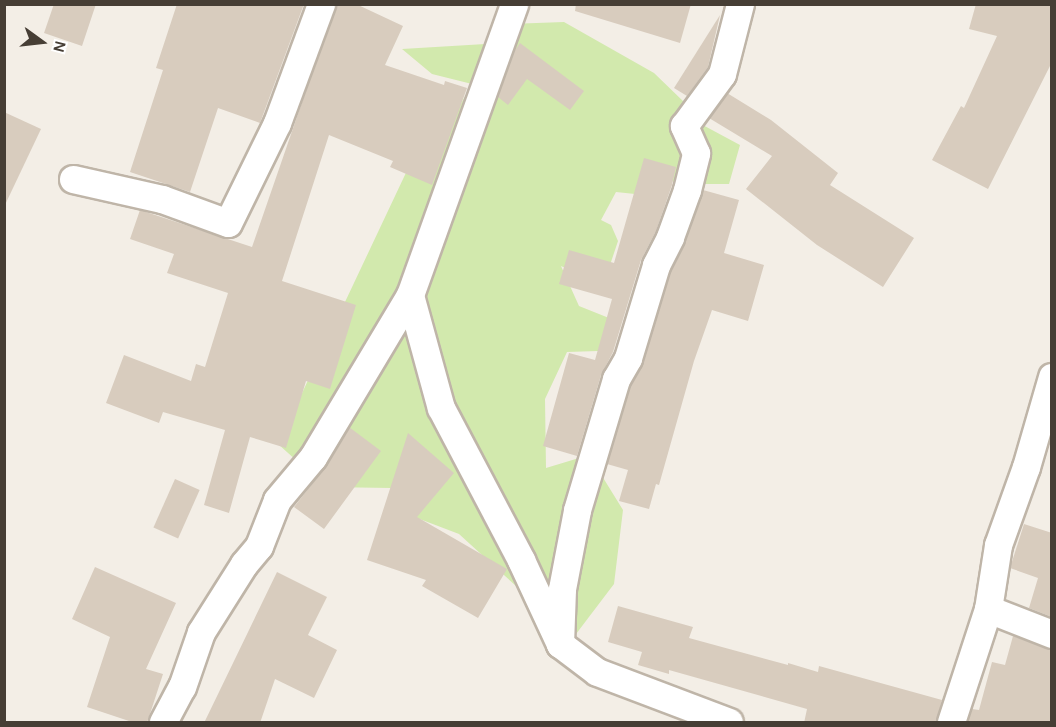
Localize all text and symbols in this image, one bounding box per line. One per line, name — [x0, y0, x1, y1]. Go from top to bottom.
north arrow — [12, 12, 72, 72]
text: N — [49, 39, 71, 55]

